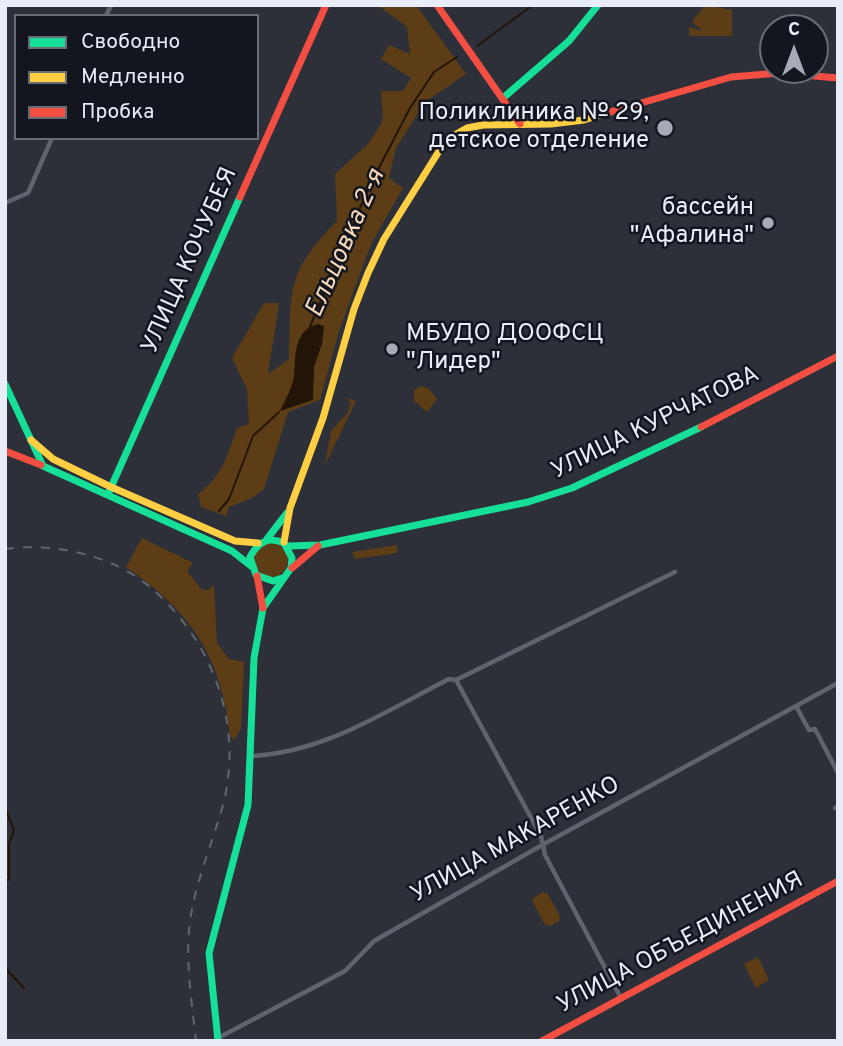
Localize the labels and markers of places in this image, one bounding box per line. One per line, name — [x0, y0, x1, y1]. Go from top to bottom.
place label: Поликлиника № 29, детское отделение — [418, 100, 649, 156]
marker: Поликлиника № 29, детское отделение — [655, 118, 675, 138]
place label: бассейн "Афалина" — [630, 195, 754, 251]
marker: бассейн "Афалина" — [760, 215, 776, 231]
place label: МБУДО ДООФСЦ "Лидер" — [406, 321, 604, 377]
marker: МБУДО ДООФСЦ "Лидер" — [384, 341, 400, 357]

